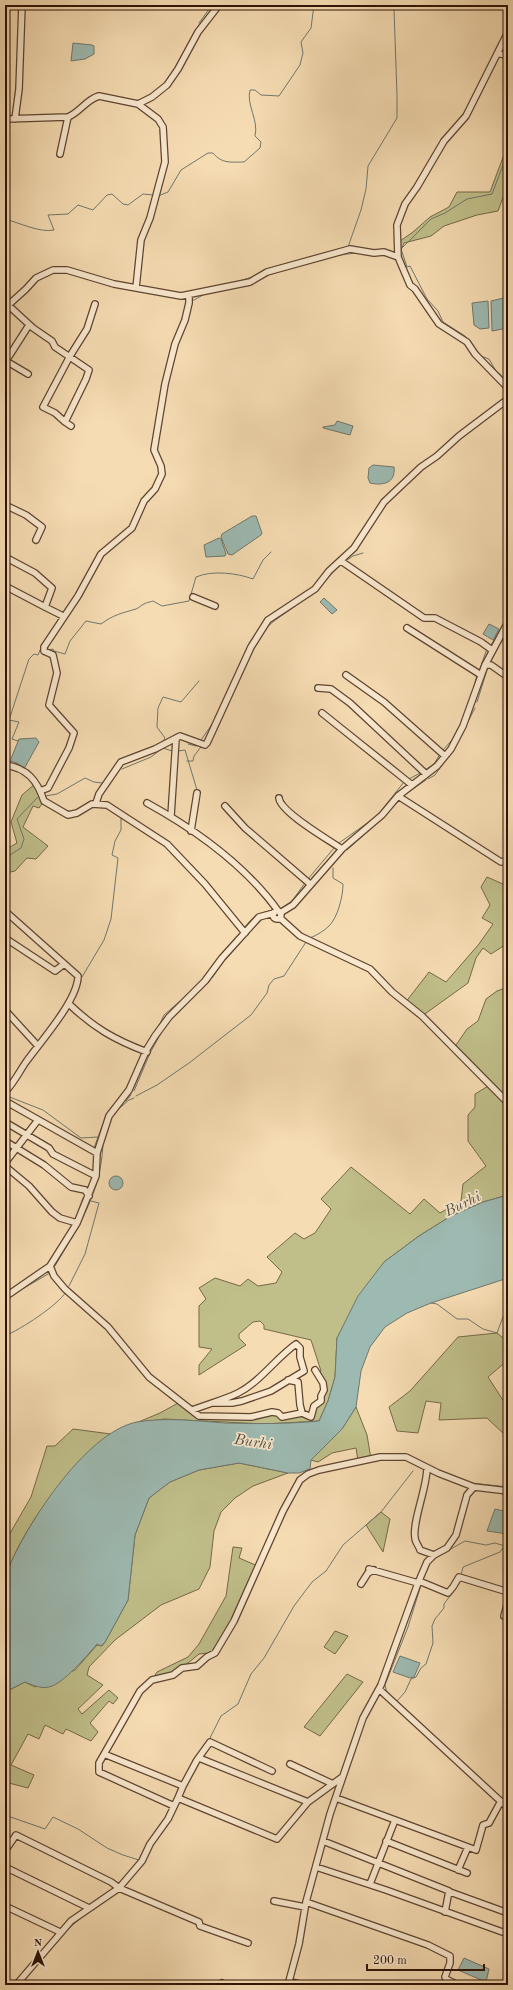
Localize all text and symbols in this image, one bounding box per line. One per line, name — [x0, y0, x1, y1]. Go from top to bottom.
water label: Burhi — [442, 1190, 483, 1221]
water label: Burhi — [232, 1433, 273, 1453]
north arrow — [18, 1932, 58, 1972]
text: N — [34, 1938, 43, 1949]
scale bar — [367, 1946, 484, 1972]
text: 200 m — [373, 1955, 407, 1967]

